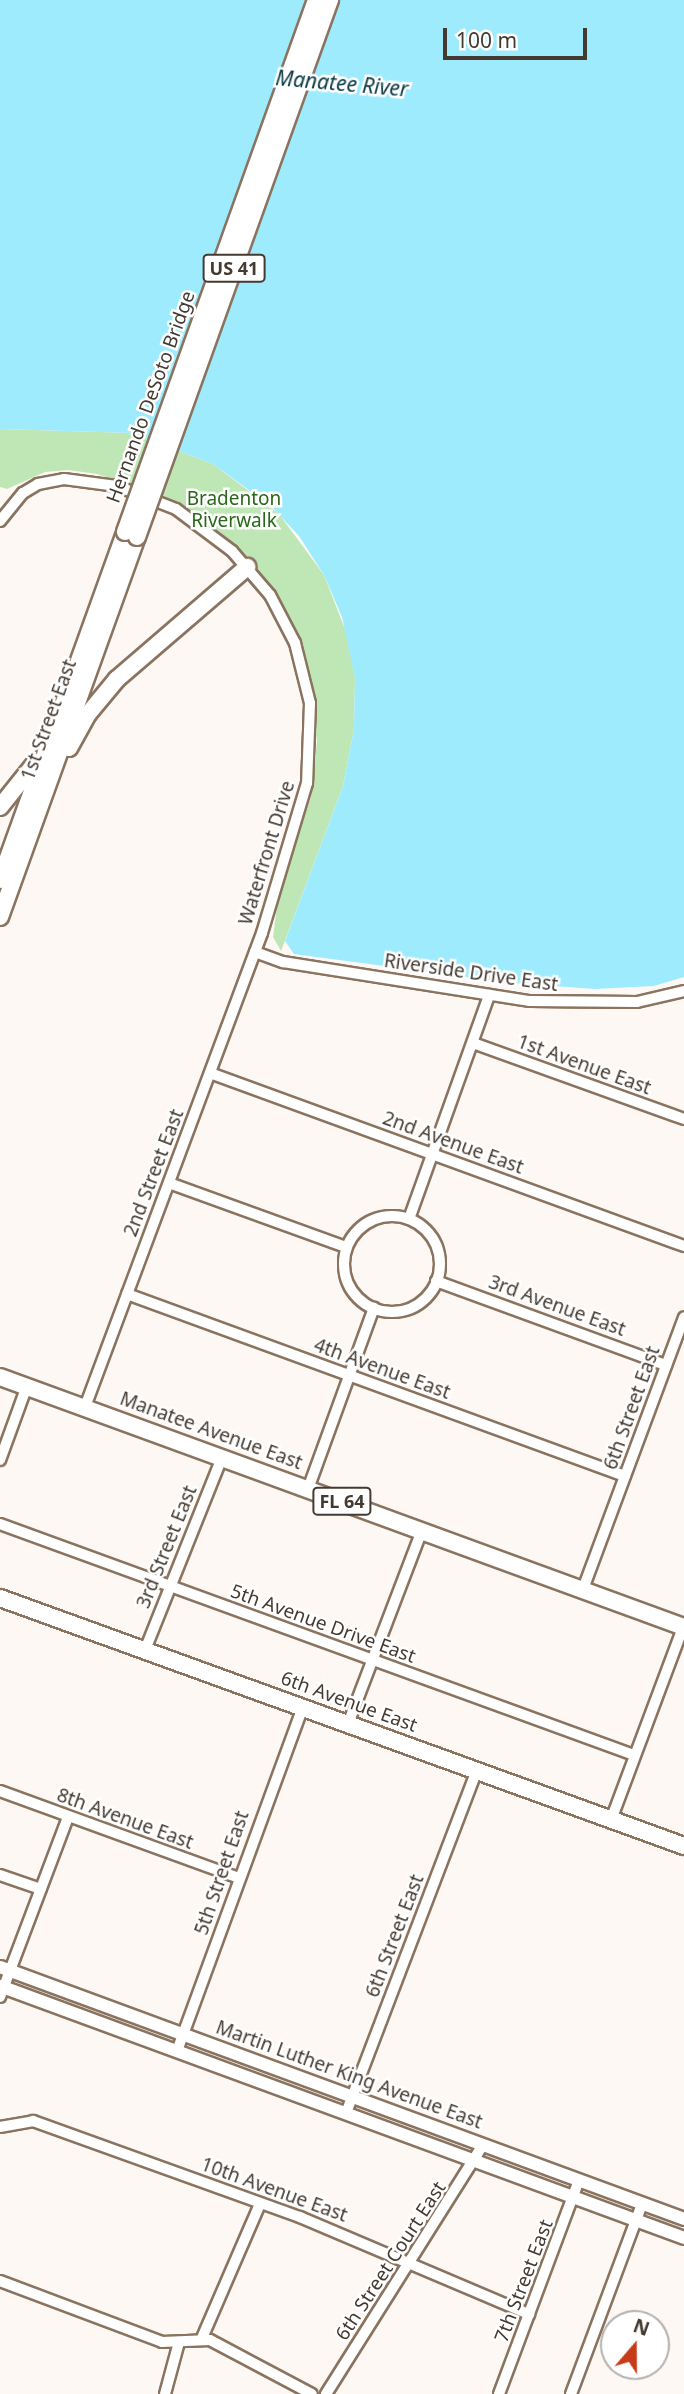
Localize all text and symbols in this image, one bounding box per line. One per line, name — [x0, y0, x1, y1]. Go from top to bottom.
scale bar — [446, 14, 590, 58]
text: 100 m — [456, 26, 517, 54]
water label: Manatee River — [275, 65, 409, 101]
road number: US 41 — [202, 254, 266, 282]
street label: Hernando DeSoto Bridge — [102, 288, 200, 506]
park label: Bradenton Riverwalk — [187, 488, 281, 532]
street label: 1st Street East — [17, 656, 81, 784]
street label: Waterfront Drive — [234, 778, 300, 928]
street label: Riverside Drive East — [383, 950, 559, 996]
street label: 1st Avenue East — [514, 1030, 654, 1100]
street label: 2nd Street East — [119, 1106, 189, 1240]
street label: 2nd Avenue East — [380, 1107, 526, 1179]
street label: 3rd Avenue East — [486, 1271, 628, 1341]
street label: 4th Avenue East — [311, 1334, 453, 1404]
street label: 6th Street East — [599, 1343, 665, 1473]
street label: Manatee Avenue East — [117, 1387, 305, 1475]
street label: 3rd Street East — [132, 1482, 202, 1612]
road number: FL 64 — [312, 1486, 372, 1516]
street label: 5th Avenue Drive East — [227, 1580, 419, 1668]
street label: 6th Avenue East — [278, 1667, 420, 1737]
street label: 8th Avenue East — [54, 1784, 196, 1854]
street label: 5th Street East — [190, 1808, 254, 1938]
street label: 6th Street East — [361, 1871, 429, 2001]
street label: Martin Luther King Avenue East — [213, 2016, 485, 2134]
street label: 10th Avenue East — [198, 2153, 350, 2227]
street label: 6th Street Court East — [331, 2177, 451, 2345]
street label: 7th Street East — [490, 2216, 558, 2346]
north arrow — [600, 2310, 670, 2380]
text: N — [630, 2312, 653, 2342]

